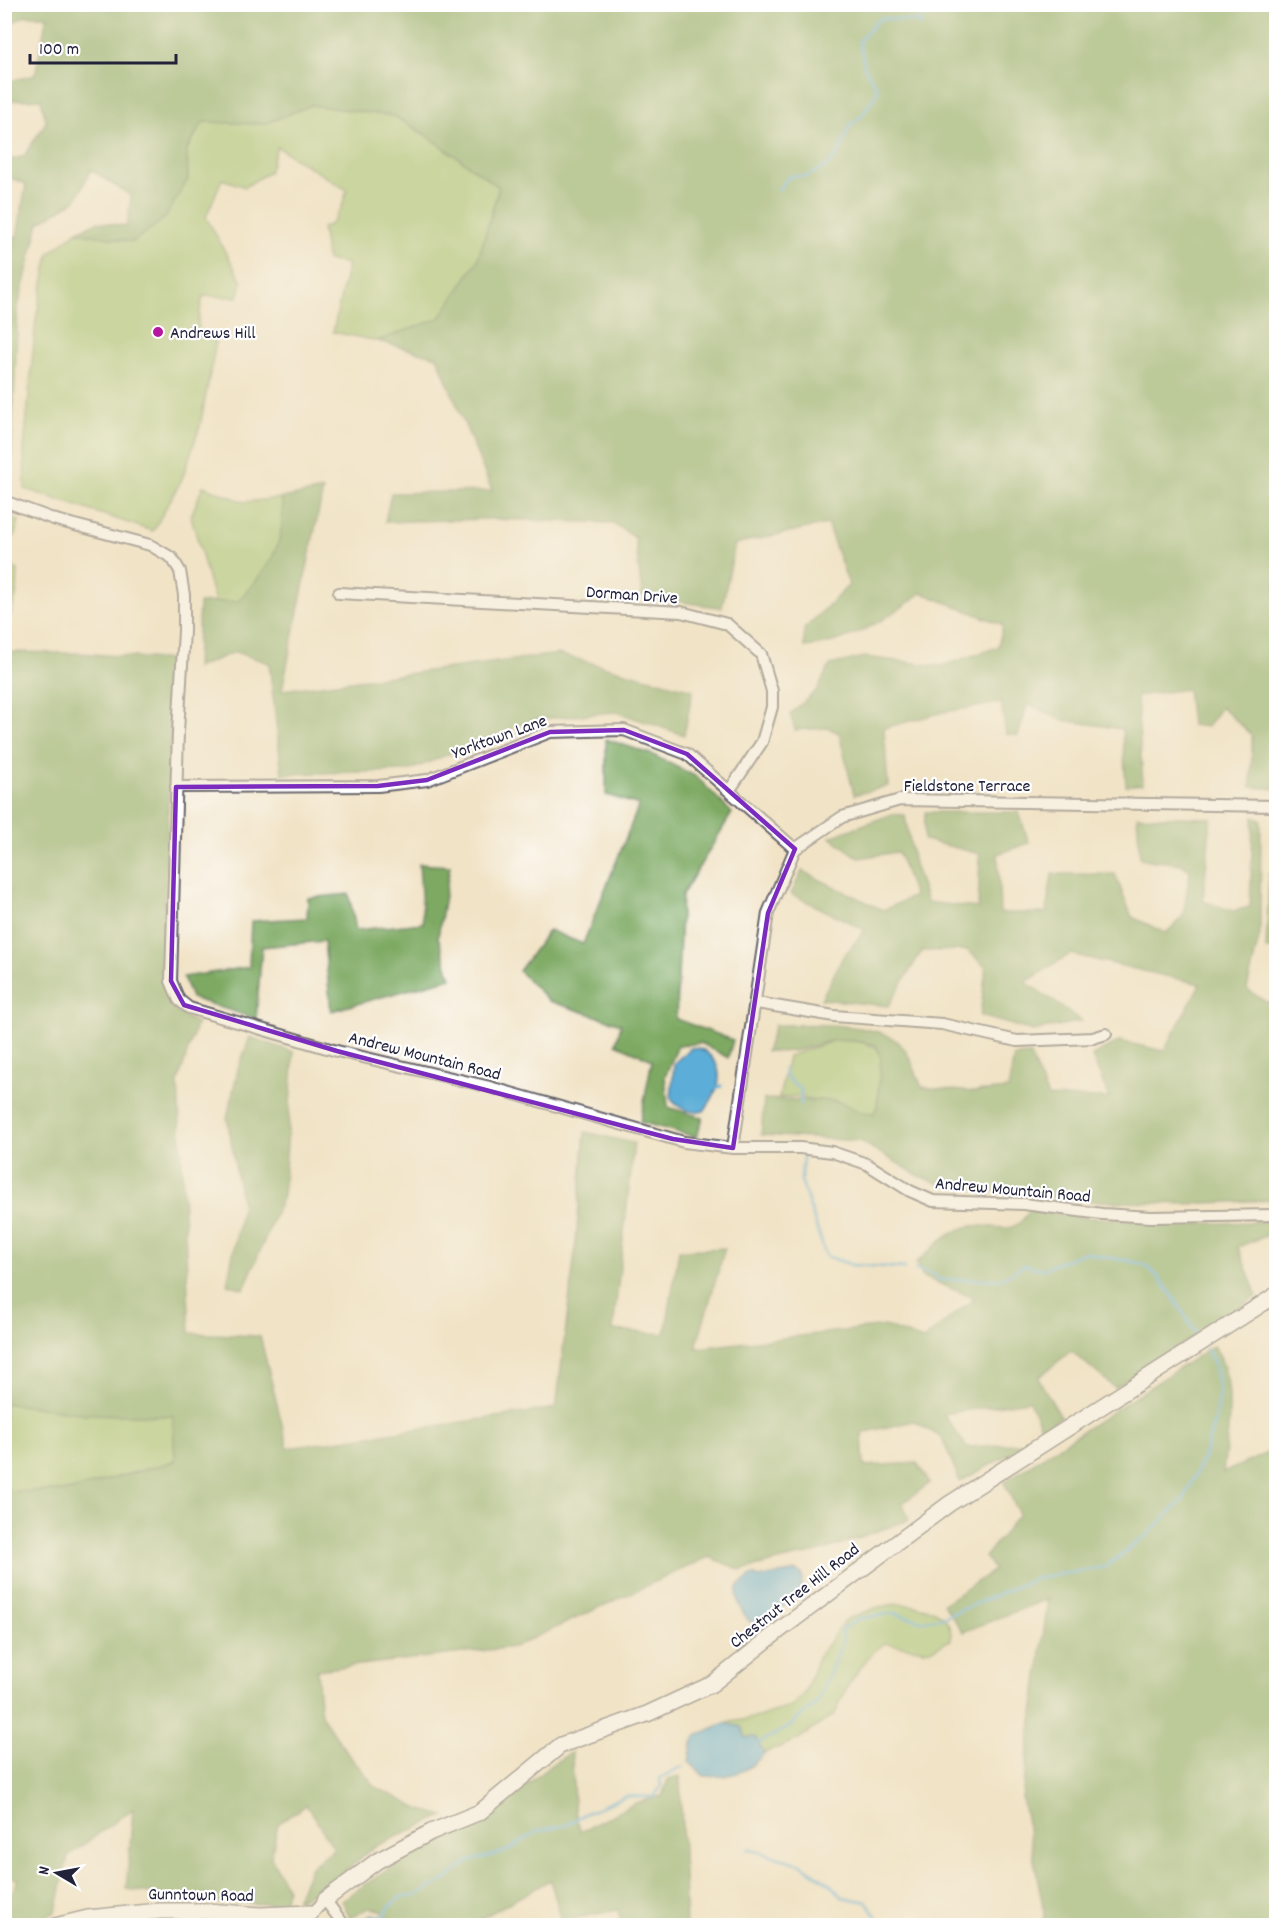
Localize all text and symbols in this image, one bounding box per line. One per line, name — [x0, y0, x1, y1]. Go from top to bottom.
scale bar — [30, 27, 176, 65]
text: 100 m — [39, 38, 79, 63]
place label: Andrews Hill — [170, 322, 256, 347]
marker: Andrews Hill — [151, 325, 165, 339]
street label: Dorman Drive — [585, 581, 679, 612]
street label: Yorktown Lane — [449, 710, 551, 767]
street label: Fieldstone Terrace — [904, 775, 1030, 800]
street label: Andrew Mountain Road — [346, 1026, 503, 1088]
street label: Andrew Mountain Road — [934, 1172, 1092, 1211]
street label: Chestnut Tree Hill Road — [725, 1538, 866, 1656]
north arrow — [27, 1843, 87, 1903]
text: N — [33, 1865, 57, 1877]
street label: Gunntown Road — [148, 1883, 254, 1910]

